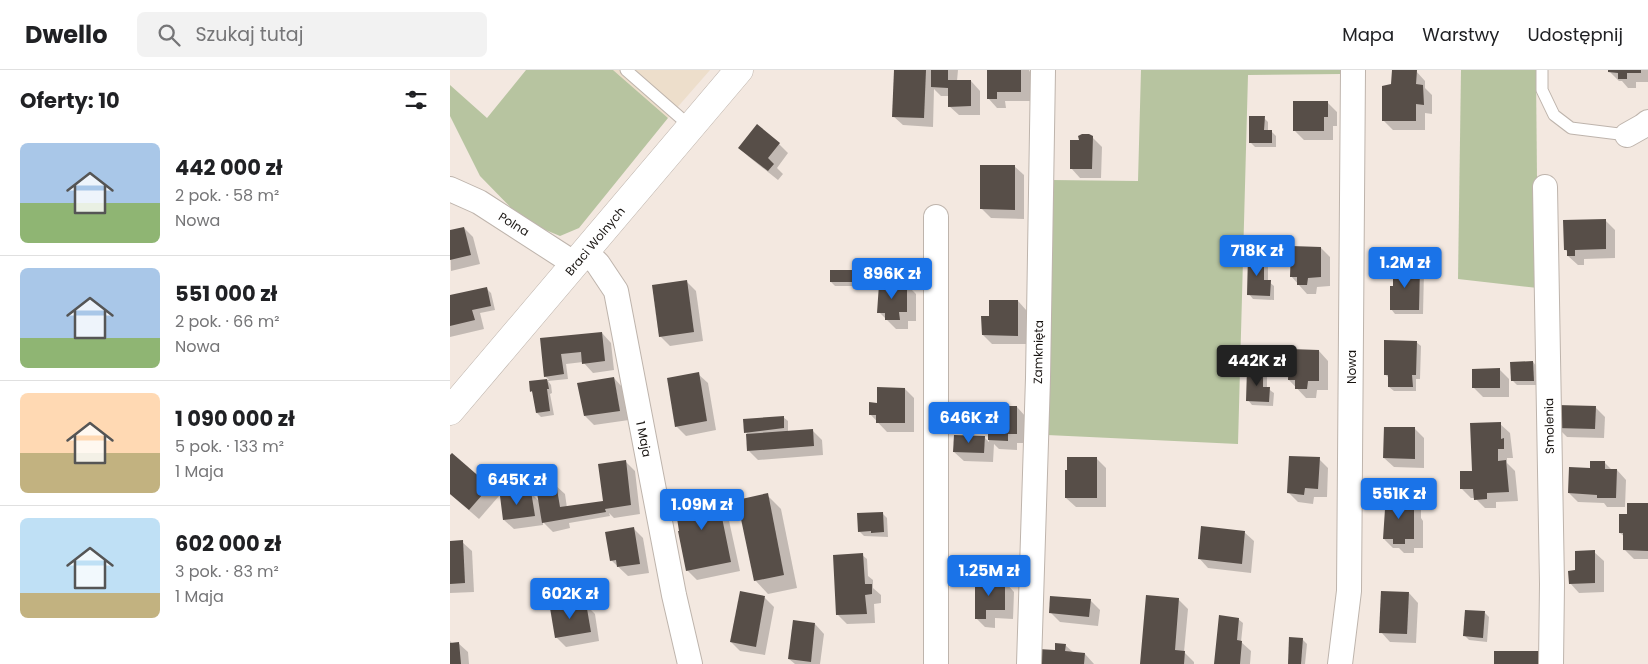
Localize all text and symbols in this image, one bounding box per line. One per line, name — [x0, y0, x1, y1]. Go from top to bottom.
search box — [137, 12, 487, 57]
text: Dwello — [25, 18, 107, 51]
icon: search — [155, 21, 183, 49]
text: Szukaj tutaj — [195, 21, 303, 48]
text: Mapa — [1342, 22, 1394, 47]
text: Warstwy — [1422, 22, 1499, 47]
text: Udostępnij — [1527, 22, 1623, 47]
text: Oferty: 10 — [20, 86, 120, 115]
icon: filters — [402, 86, 430, 114]
text: 442 000 zł — [175, 153, 283, 182]
icon: home — [60, 163, 120, 223]
text: 2 pok. · 58 m² — [175, 184, 279, 207]
street label: Braci Wolnych — [561, 203, 629, 279]
street label: Polna — [495, 208, 533, 240]
text: Nowa — [175, 209, 220, 232]
pin: 718K zł — [1211, 234, 1303, 277]
text: 718K zł — [1231, 239, 1283, 262]
pin: 1.2M zł — [1359, 246, 1451, 289]
text: 1.2M zł — [1380, 251, 1430, 274]
pin: 896K zł — [846, 258, 938, 300]
text: 896K zł — [863, 262, 921, 285]
text: 551 000 zł — [175, 279, 277, 308]
icon: home — [60, 288, 120, 348]
text: 2 pok. · 66 m² — [175, 310, 279, 333]
street label: Zamknięta — [1029, 320, 1047, 384]
text: Nowa — [175, 335, 220, 358]
pin: 442K zł — [1211, 344, 1303, 387]
text: 442K zł — [1228, 349, 1286, 372]
street label: Nowa — [1343, 350, 1360, 384]
street label: Smolenia — [1540, 398, 1558, 454]
pin: 646K zł — [923, 402, 1015, 444]
text: 1 090 000 zł — [175, 404, 295, 433]
text: 646K zł — [940, 406, 998, 429]
icon: home — [60, 413, 120, 473]
street label: 1 Maja — [632, 419, 656, 459]
text: 5 pok. · 133 m² — [175, 435, 284, 458]
text: 1 Maja — [175, 460, 224, 483]
pin: 645K zł — [471, 464, 563, 506]
text: 645K zł — [487, 468, 547, 491]
pin: 551K zł — [1353, 478, 1445, 520]
text: 551K zł — [1372, 482, 1426, 505]
pin: 1.09M zł — [650, 488, 754, 531]
text: 1.09M zł — [671, 493, 733, 516]
text: 602 000 zł — [175, 529, 281, 558]
icon: home — [60, 538, 120, 598]
pin: 1.25M zł — [937, 554, 1041, 597]
text: 1.25M zł — [958, 559, 1020, 582]
text: 3 pok. · 83 m² — [175, 560, 279, 583]
pin: 602K zł — [524, 578, 616, 620]
text: 602K zł — [541, 582, 599, 605]
text: 1 Maja — [175, 585, 224, 608]

